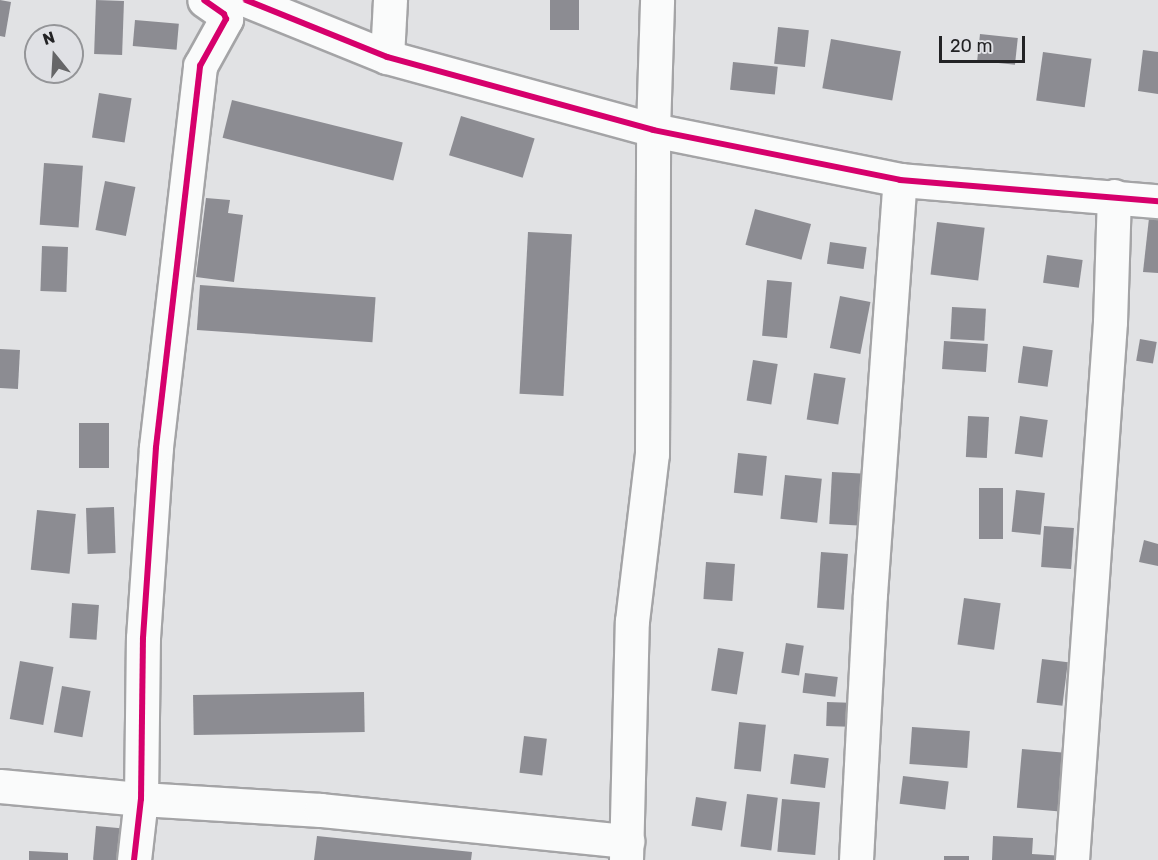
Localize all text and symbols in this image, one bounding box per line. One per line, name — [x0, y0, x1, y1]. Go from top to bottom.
north arrow — [24, 24, 84, 84]
scale bar — [942, 24, 1028, 62]
text: N — [40, 27, 57, 49]
text: 20 m — [950, 35, 992, 57]

